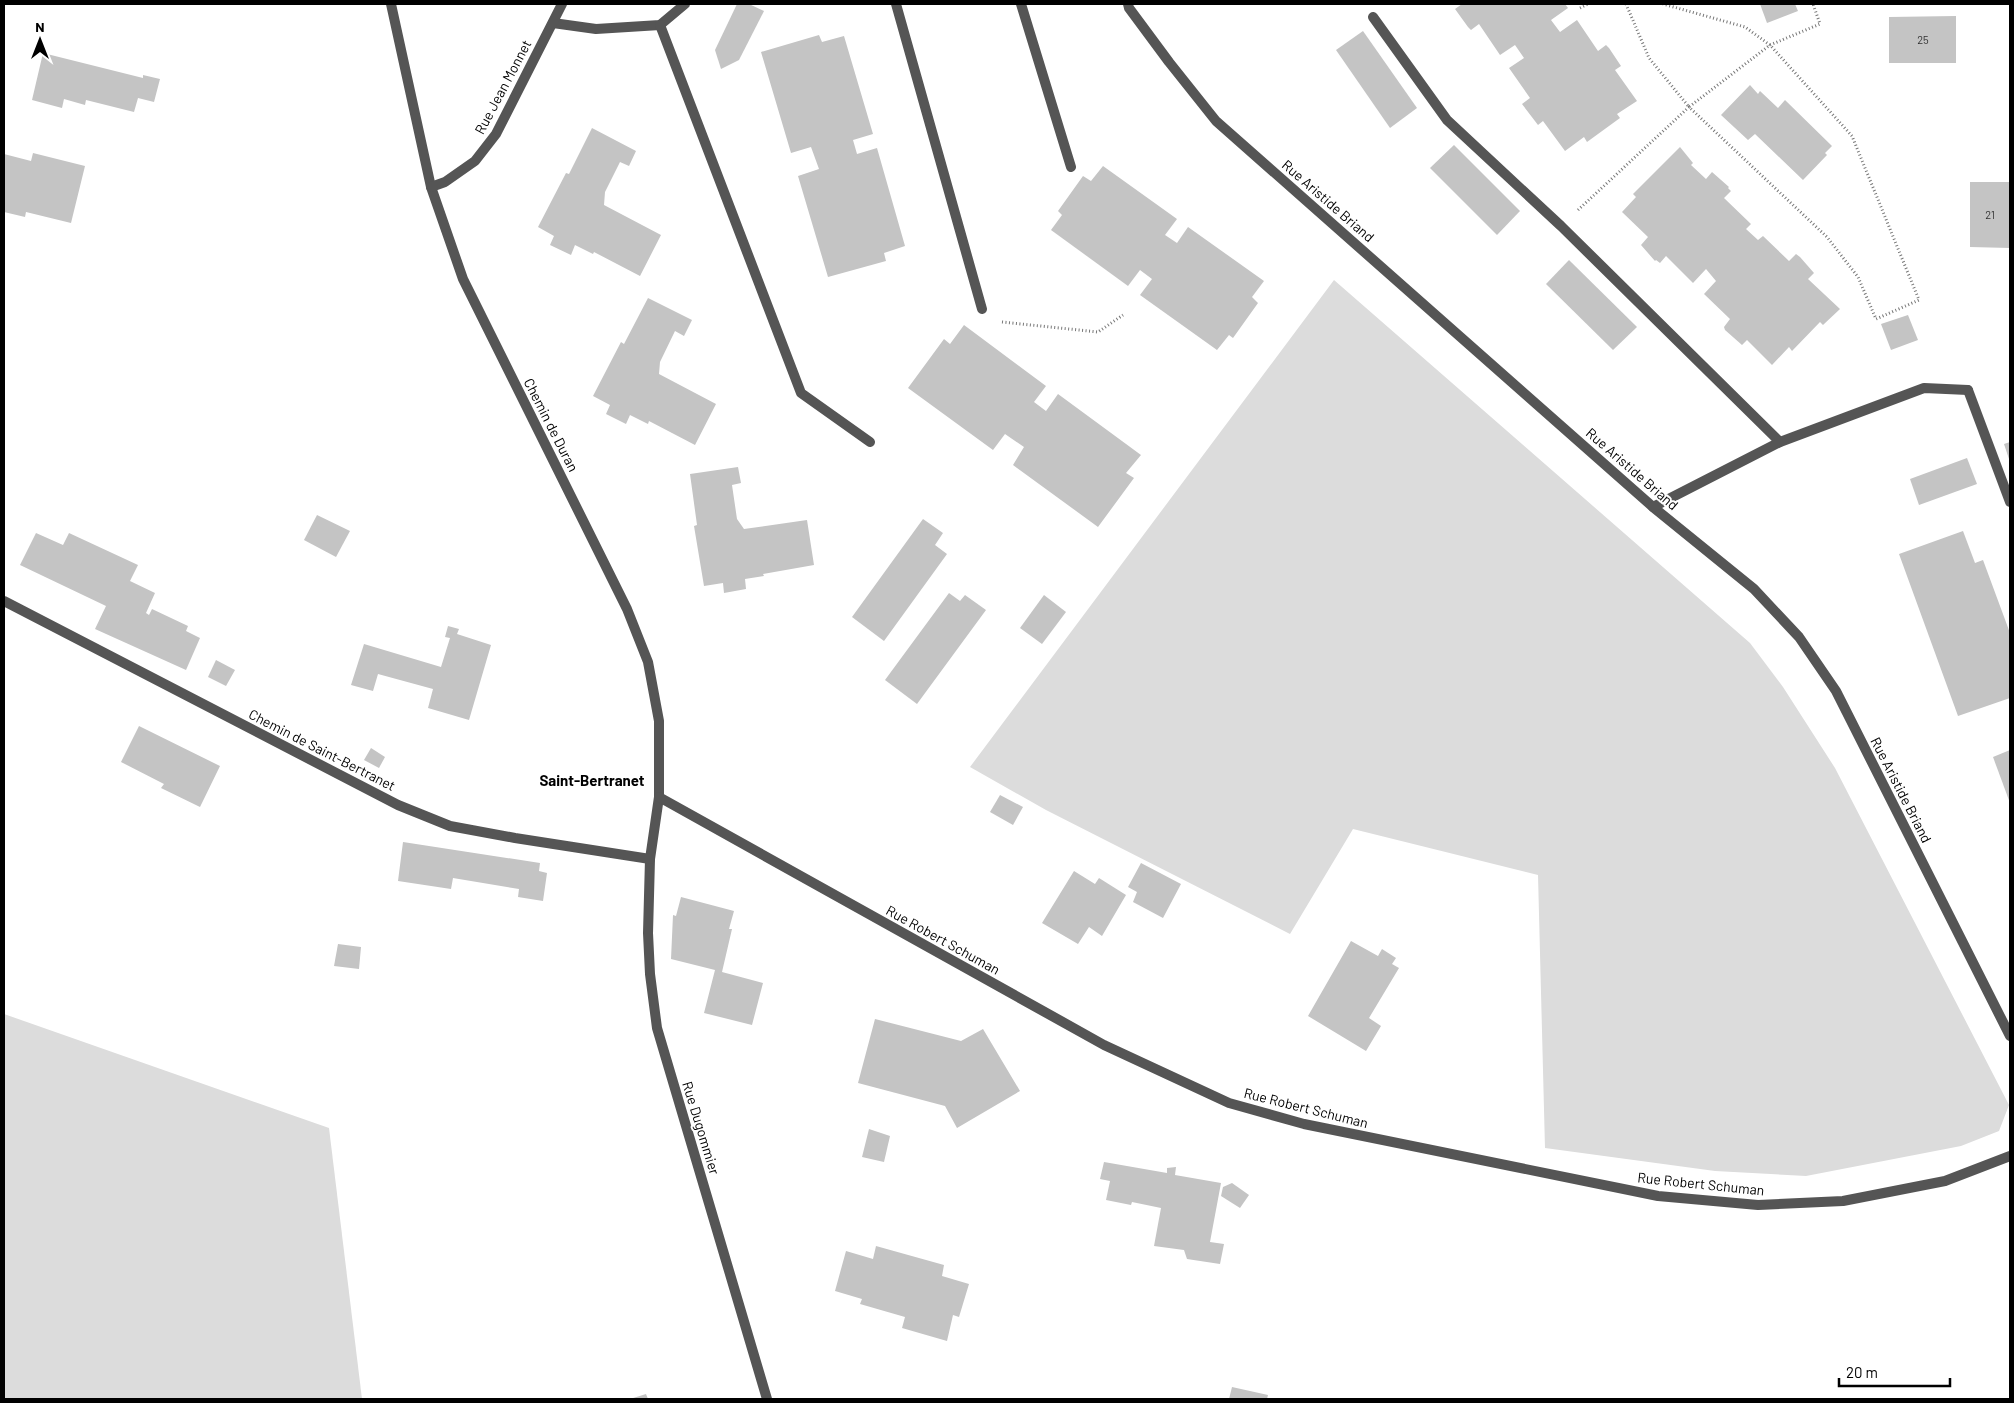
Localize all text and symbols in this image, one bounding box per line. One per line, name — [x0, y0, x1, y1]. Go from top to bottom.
north arrow — [15, 15, 65, 65]
text: N — [35, 18, 45, 35]
house number: 25 — [1917, 33, 1929, 46]
street label: Rue Jean Monnet — [471, 37, 535, 137]
street label: Rue Aristide Briand — [1279, 156, 1378, 245]
house number: 21 — [1985, 208, 1995, 221]
street label: Chemin de Duran — [521, 375, 582, 474]
street label: Rue Aristide Briand — [1583, 424, 1682, 513]
street label: Chemin de Saint-Bertranet — [246, 705, 398, 794]
street label: Rue Aristide Briand — [1867, 734, 1935, 846]
district label: Saint-Bertranet — [540, 771, 645, 789]
street label: Rue Robert Schuman — [883, 901, 1003, 978]
street label: Rue Dugommier — [679, 1079, 724, 1177]
street label: Rue Robert Schuman — [1242, 1084, 1370, 1131]
street label: Rue Robert Schuman — [1637, 1168, 1765, 1199]
scale bar — [1839, 1356, 1950, 1388]
text: 20 m — [1846, 1363, 1878, 1381]

